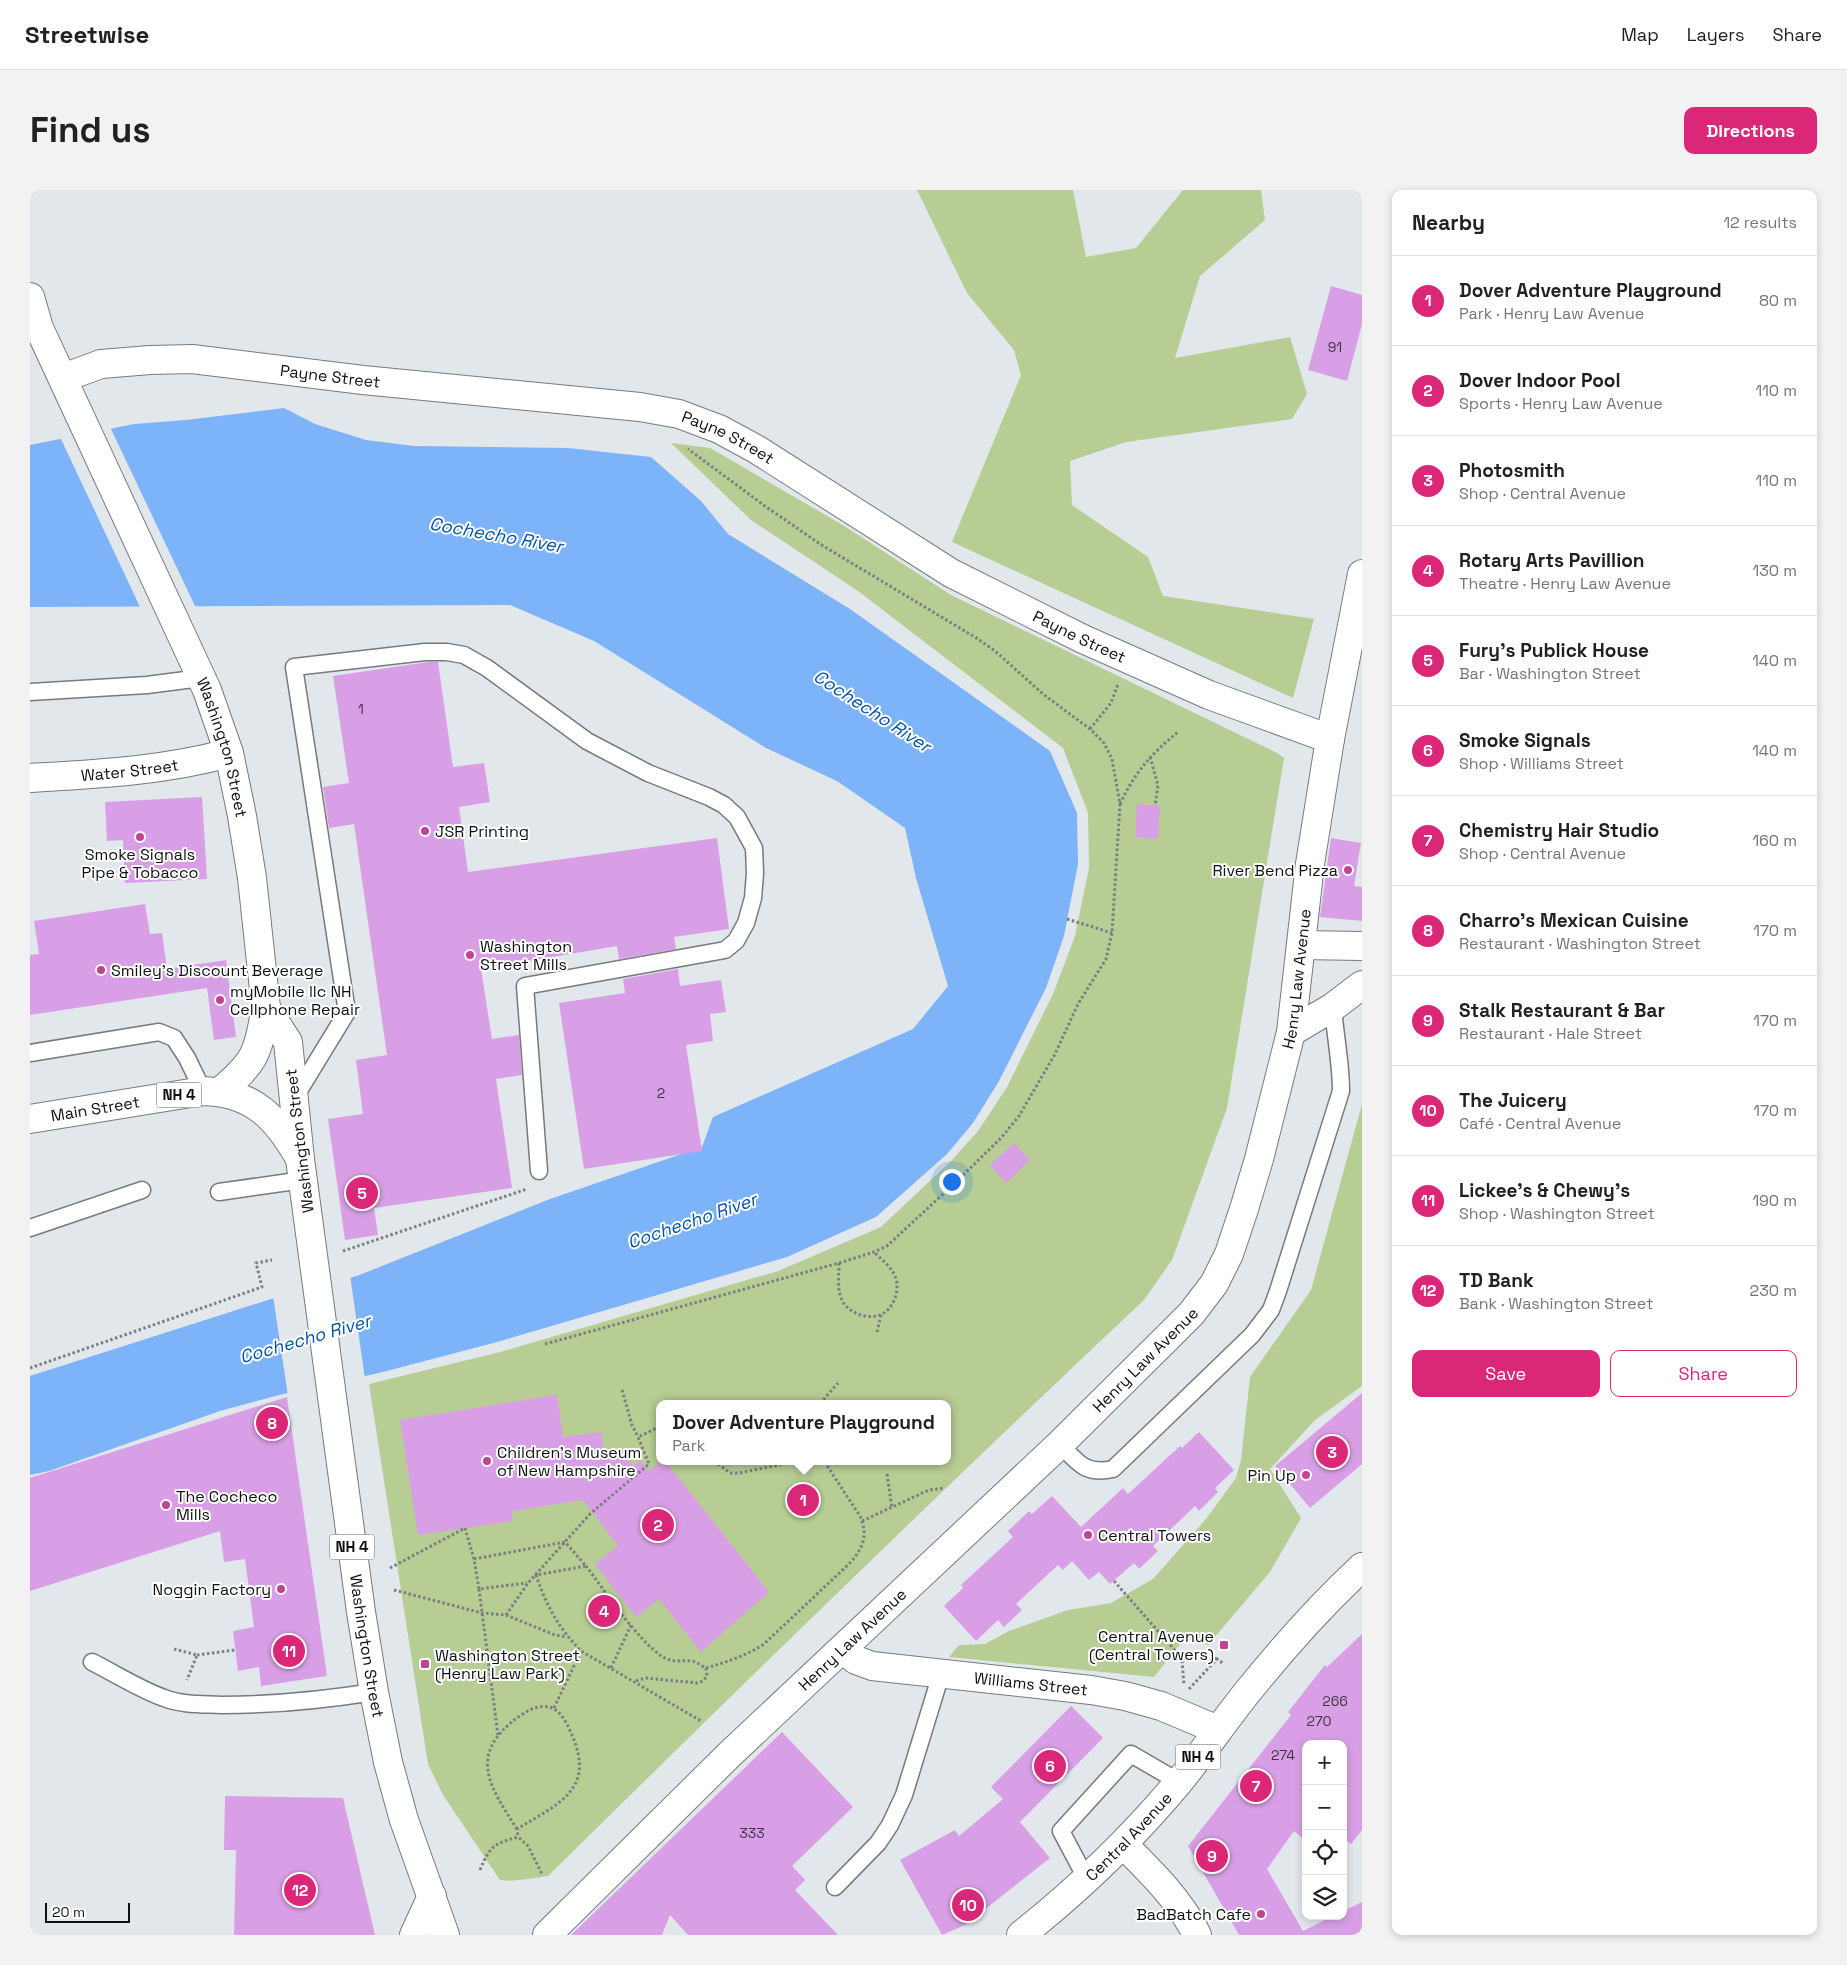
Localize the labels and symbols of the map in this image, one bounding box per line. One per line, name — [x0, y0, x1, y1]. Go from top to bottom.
house number: 91 — [1328, 338, 1342, 356]
street label: Payne Street — [279, 360, 381, 393]
street label: Payne Street — [679, 406, 778, 469]
water label: Cochecho River — [427, 511, 567, 558]
street label: Payne Street — [1029, 606, 1129, 668]
water label: Cochecho River — [809, 664, 937, 758]
street label: Washington Street — [192, 674, 252, 819]
house number: 1 — [358, 700, 364, 718]
street label: Water Street — [80, 754, 180, 786]
place label: JSR Printing — [435, 821, 529, 842]
marker: JSR Printing — [419, 825, 431, 837]
marker: Smoke Signals Pipe & Tobacco — [134, 831, 146, 843]
place label: Smoke Signals Pipe & Tobacco — [82, 844, 198, 883]
place label: River Bend Pizza — [1212, 860, 1338, 881]
marker: River Bend Pizza — [1342, 864, 1354, 876]
street label: Henry Law Avenue — [1277, 908, 1316, 1051]
place label: Washington Street Mills — [480, 936, 572, 975]
marker: Washington Street Mills — [464, 949, 476, 961]
place label: Smiley's Discount Beverage — [111, 960, 323, 981]
marker: Smiley's Discount Beverage — [95, 964, 107, 976]
place label: myMobile llc NH Cellphone Repair — [230, 981, 360, 1020]
marker: myMobile llc NH Cellphone Repair — [214, 994, 226, 1006]
street label: Washington Street — [280, 1068, 319, 1214]
road number: NH 4 — [156, 1082, 202, 1108]
house number: 2 — [657, 1084, 665, 1102]
street label: Main Street — [49, 1091, 141, 1126]
your location — [939, 1169, 965, 1195]
pin: 5 — [346, 1174, 378, 1212]
water label: Cochecho River — [624, 1187, 762, 1253]
street label: Henry Law Avenue — [1088, 1303, 1203, 1417]
water label: Cochecho River — [237, 1308, 375, 1368]
pin: 8 — [256, 1404, 288, 1442]
pin: 3 — [1316, 1433, 1348, 1471]
place label: Children's Museum of New Hampshire — [497, 1442, 641, 1481]
marker: Children's Museum of New Hampshire — [481, 1455, 493, 1467]
place label: Pin Up — [1248, 1465, 1296, 1486]
marker: Pin Up — [1300, 1469, 1312, 1481]
pin: 1 — [787, 1481, 819, 1519]
place label: The Cocheco Mills — [176, 1486, 277, 1525]
marker: The Cocheco Mills — [160, 1499, 172, 1511]
pin: 2 — [642, 1506, 674, 1544]
place label: Central Towers — [1098, 1525, 1211, 1546]
marker: Central Towers — [1082, 1529, 1094, 1541]
road number: NH 4 — [330, 1534, 374, 1560]
street label: Washington Street — [345, 1573, 389, 1720]
place label: Noggin Factory — [153, 1579, 271, 1600]
marker: Noggin Factory — [275, 1583, 287, 1595]
street label: Henry Law Avenue — [794, 1584, 911, 1695]
pin: 4 — [588, 1592, 620, 1630]
place label: Central Avenue (Central Towers) — [1089, 1626, 1214, 1665]
pin: 11 — [273, 1632, 305, 1670]
marker: Central Avenue (Central Towers) — [1218, 1639, 1230, 1651]
place label: Washington Street (Henry Law Park) — [435, 1645, 580, 1684]
marker: Washington Street (Henry Law Park) — [419, 1658, 431, 1670]
street label: Williams Street — [973, 1667, 1089, 1701]
house number: 266 — [1322, 1692, 1348, 1710]
house number: 270 — [1306, 1712, 1332, 1730]
road number: NH 4 — [1176, 1744, 1220, 1770]
house number: 274 — [1271, 1746, 1295, 1764]
pin: 6 — [1034, 1747, 1066, 1785]
pin: 7 — [1240, 1767, 1272, 1805]
street label: Central Avenue — [1081, 1788, 1177, 1886]
house number: 333 — [739, 1824, 765, 1842]
pin: 9 — [1196, 1837, 1228, 1875]
pin: 12 — [284, 1871, 316, 1909]
pin: 10 — [952, 1886, 984, 1924]
scale bar — [45, 1900, 130, 1923]
place label: BadBatch Cafe — [1136, 1904, 1251, 1925]
marker: BadBatch Cafe — [1255, 1908, 1267, 1920]

